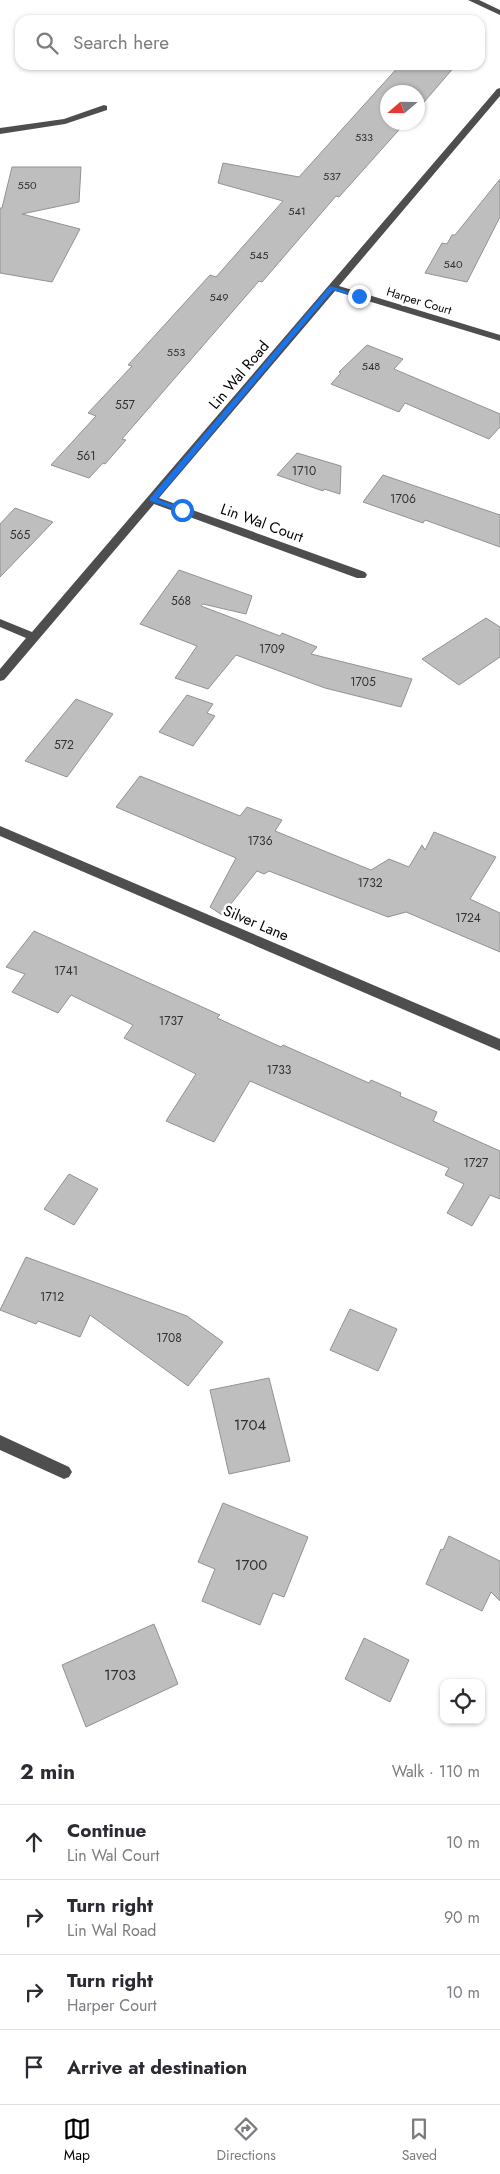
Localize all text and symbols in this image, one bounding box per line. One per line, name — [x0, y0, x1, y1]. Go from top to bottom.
search box — [15, 15, 485, 70]
icon: search — [33, 29, 61, 57]
text: Search here — [73, 29, 169, 56]
north arrow — [380, 85, 425, 130]
house number: 533 — [355, 129, 373, 145]
house number: 537 — [323, 168, 341, 184]
house number: 550 — [17, 177, 37, 193]
house number: 541 — [288, 203, 306, 219]
house number: 545 — [250, 247, 268, 263]
house number: 540 — [443, 256, 463, 272]
street label: Harper Court — [384, 283, 454, 319]
route end — [348, 285, 371, 308]
house number: 549 — [210, 289, 228, 305]
street label: Lin Wal Road — [204, 336, 274, 414]
house number: 553 — [167, 344, 185, 360]
house number: 548 — [362, 358, 380, 374]
house number: 557 — [115, 396, 136, 414]
house number: 561 — [76, 447, 96, 465]
house number: 1710 — [292, 462, 316, 480]
house number: 1706 — [390, 490, 416, 508]
street label: Lin Wal Court — [218, 498, 307, 548]
route start — [171, 499, 194, 522]
house number: 565 — [10, 526, 30, 544]
house number: 568 — [171, 592, 191, 610]
house number: 1709 — [259, 640, 285, 658]
house number: 1705 — [350, 673, 376, 691]
house number: 572 — [54, 736, 74, 754]
house number: 1736 — [247, 832, 273, 850]
house number: 1732 — [357, 874, 383, 892]
street label: Silver Lane — [220, 899, 292, 947]
house number: 1724 — [455, 909, 481, 927]
house number: 1741 — [54, 962, 78, 980]
house number: 1737 — [159, 1012, 184, 1030]
house number: 1733 — [267, 1061, 292, 1079]
house number: 1727 — [464, 1154, 489, 1172]
house number: 1712 — [40, 1288, 64, 1306]
house number: 1708 — [156, 1329, 182, 1347]
house number: 1704 — [234, 1414, 266, 1436]
house number: 1700 — [235, 1554, 267, 1576]
house number: 1703 — [104, 1664, 136, 1686]
map controls — [440, 1679, 485, 1724]
button: locate — [440, 1679, 485, 1724]
text: 2 min — [20, 1757, 75, 1787]
text: Walk · 110 m — [392, 1760, 480, 1783]
text: Continue — [67, 1817, 146, 1844]
icon: ahead — [20, 1828, 48, 1856]
text: 10 m — [446, 1831, 480, 1854]
text: Lin Wal Court — [67, 1844, 159, 1867]
text: Turn right — [67, 1892, 153, 1919]
icon: right — [20, 1903, 48, 1931]
text: 90 m — [444, 1906, 480, 1929]
text: Lin Wal Road — [67, 1919, 157, 1942]
text: Turn right — [67, 1967, 153, 1994]
icon: right — [20, 1978, 48, 2006]
text: 10 m — [446, 1981, 480, 2004]
text: Harper Court — [67, 1994, 157, 2017]
icon: arrive — [20, 2053, 48, 2081]
text: Arrive at destination — [67, 2054, 247, 2081]
tab: Map — [63, 2115, 91, 2165]
tab: Directions — [217, 2115, 276, 2165]
tab: Saved — [402, 2115, 437, 2165]

